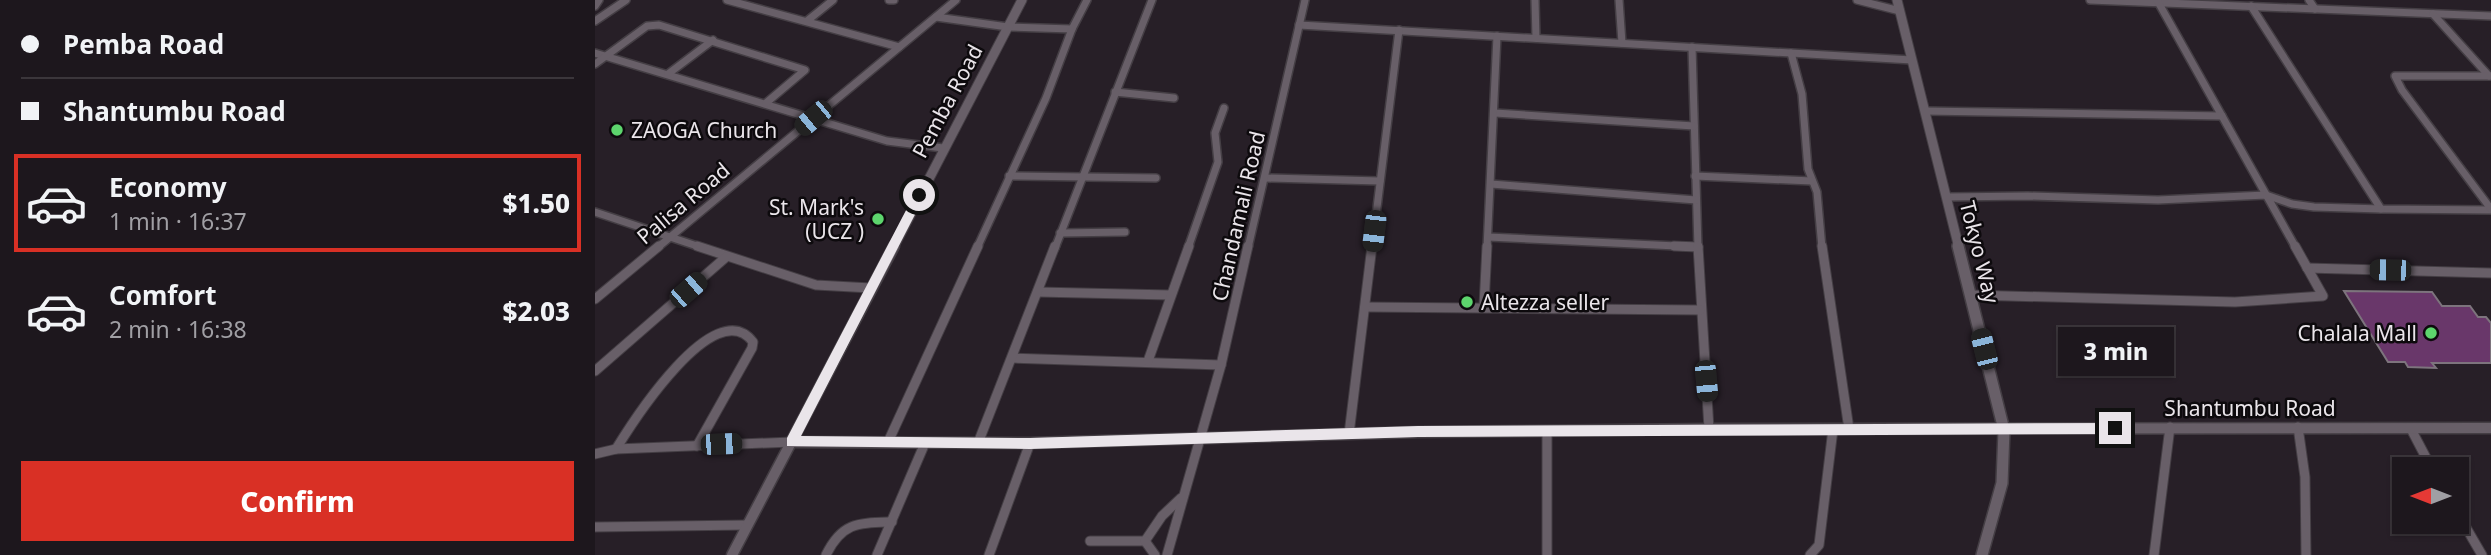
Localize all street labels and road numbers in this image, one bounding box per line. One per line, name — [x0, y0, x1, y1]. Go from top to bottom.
street label: Pemba Road — [905, 39, 989, 163]
street label: Chandamali Road — [1205, 128, 1271, 304]
street label: Palisa Road — [631, 156, 735, 250]
street label: Tokyo Way — [1954, 198, 2006, 306]
street label: Shantumbu Road — [2164, 394, 2336, 422]

